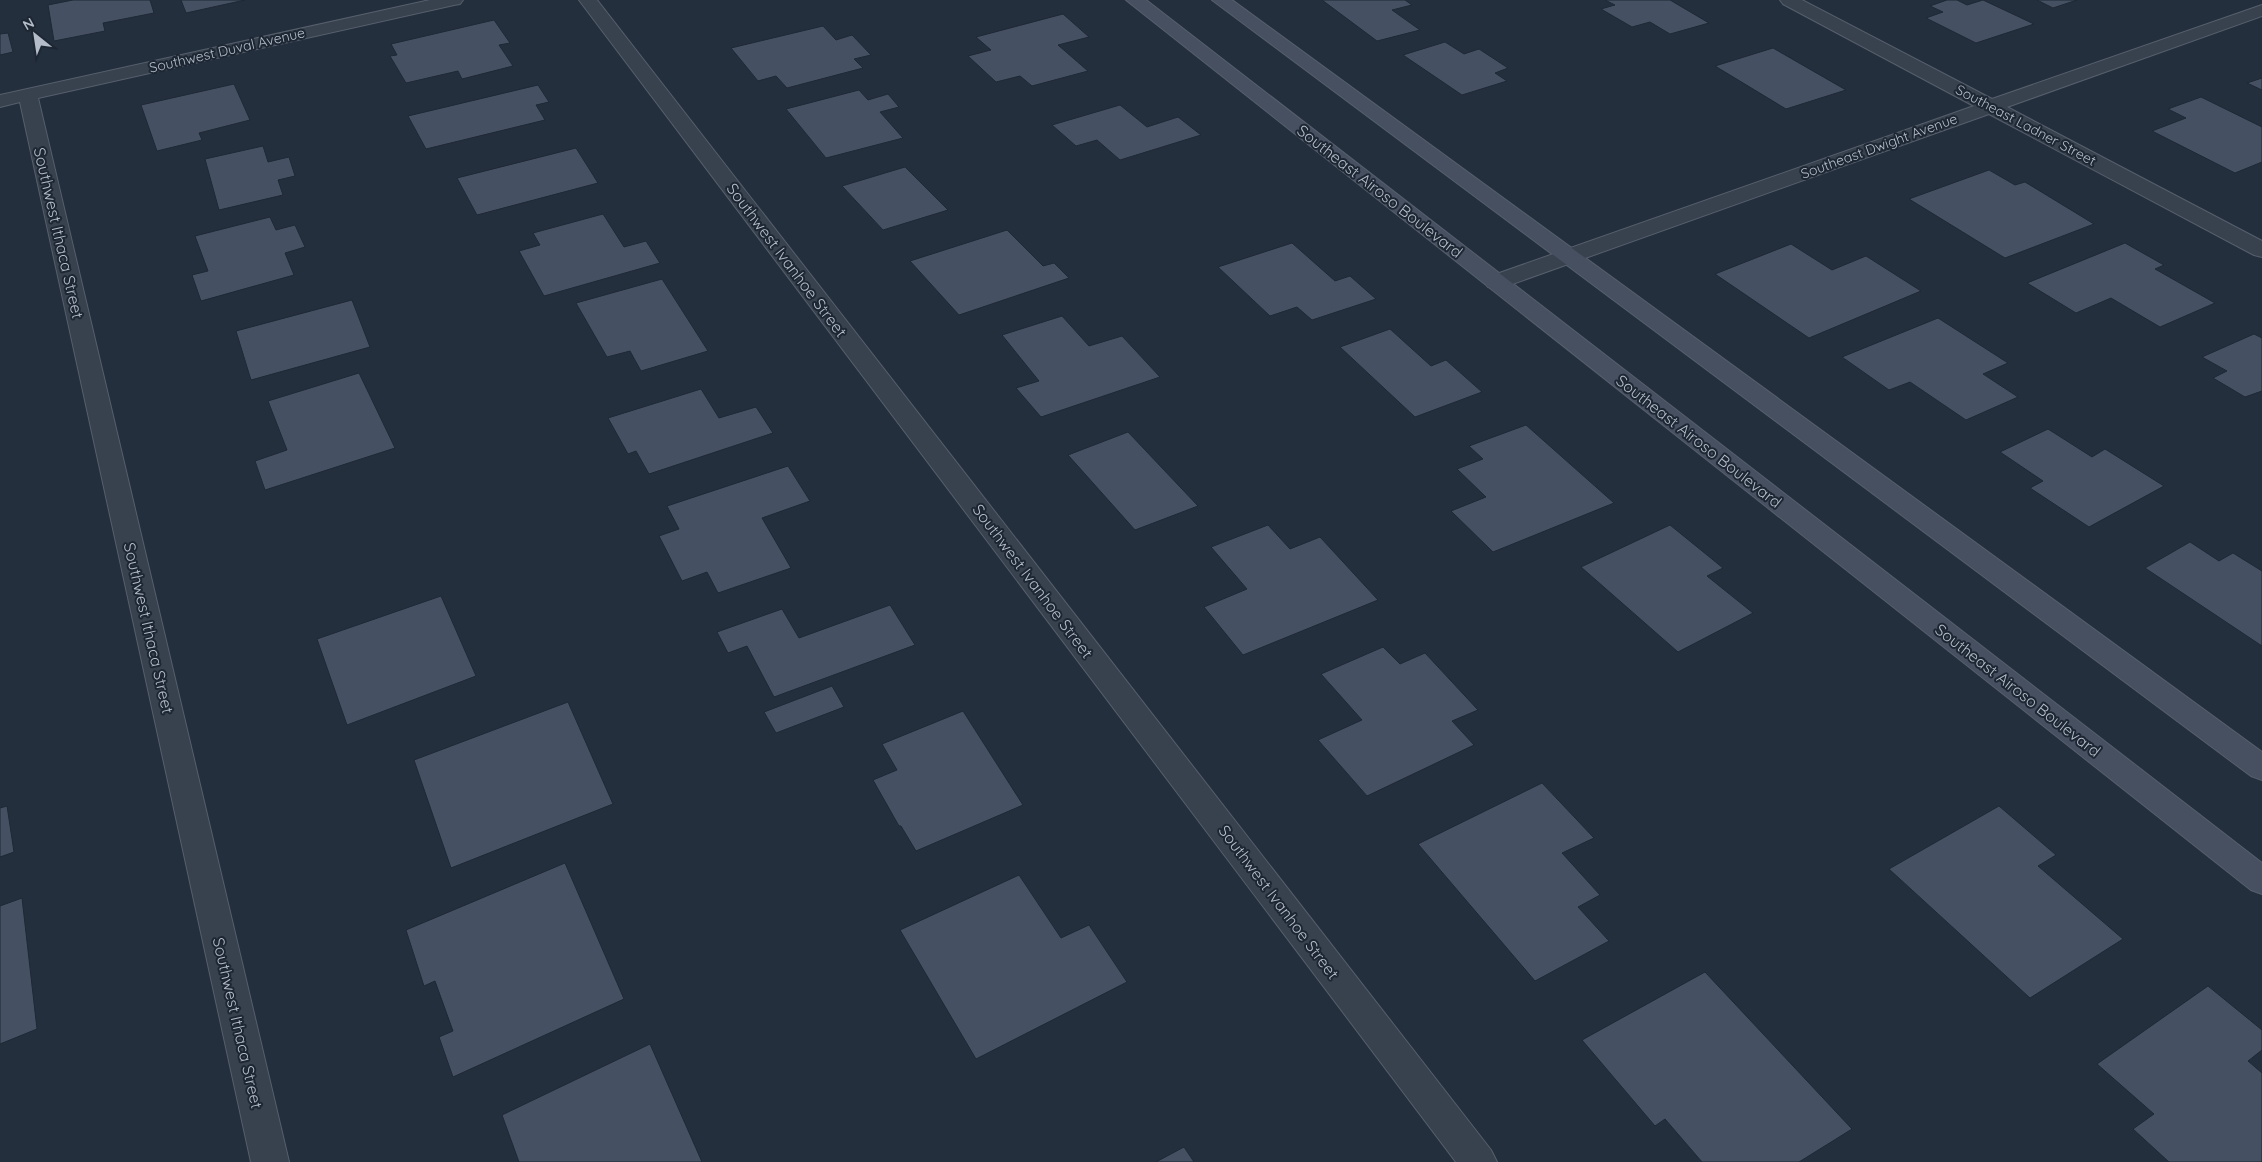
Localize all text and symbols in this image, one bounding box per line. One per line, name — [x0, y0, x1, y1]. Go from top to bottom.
north arrow — [10, 10, 60, 60]
text: N — [20, 13, 37, 34]
street label: Southwest Duval Avenue — [147, 23, 307, 77]
street label: Southeast Ladner Street — [1953, 80, 2100, 170]
street label: Southeast Dwight Avenue — [1798, 109, 1960, 183]
street label: Southeast Airoso Boulevard — [1293, 120, 1467, 262]
street label: Southwest Ithaca Street — [30, 146, 88, 320]
street label: Southwest Ivanhoe Street — [722, 179, 852, 341]
street label: Southeast Airoso Boulevard — [1612, 370, 1786, 512]
street label: Southwest Ivanhoe Street — [968, 500, 1098, 662]
street label: Southwest Ithaca Street — [120, 541, 178, 715]
street label: Southeast Airoso Boulevard — [1931, 619, 2105, 761]
street label: Southwest Ivanhoe Street — [1214, 821, 1344, 983]
street label: Southwest Ithaca Street — [209, 936, 267, 1110]

